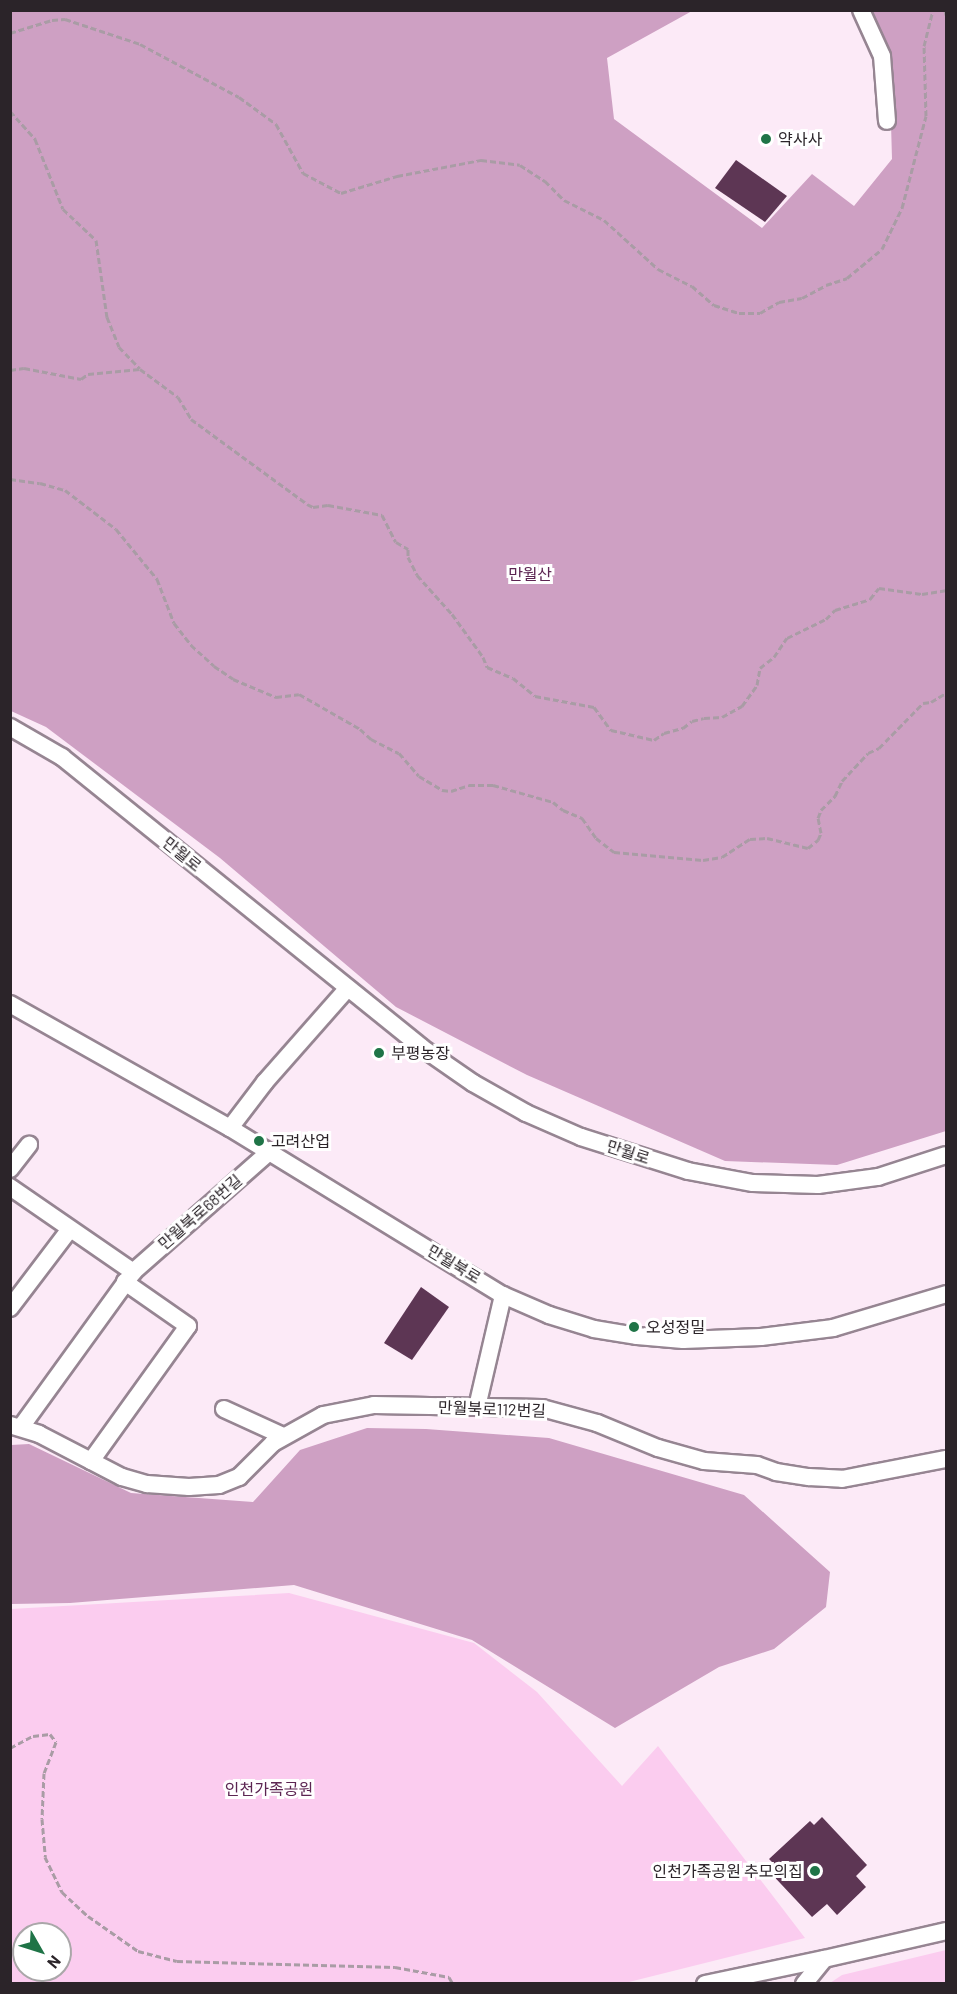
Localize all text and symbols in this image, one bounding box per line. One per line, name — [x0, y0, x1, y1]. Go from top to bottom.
place label: 약사사 — [778, 129, 822, 149]
marker: 약사사 — [759, 132, 773, 146]
park label: 만월산 — [508, 564, 552, 584]
street label: 만월로 — [159, 833, 205, 875]
place label: 부평농장 — [391, 1043, 450, 1063]
marker: 부평농장 — [372, 1046, 386, 1060]
place label: 고려산업 — [271, 1131, 330, 1151]
marker: 고려산업 — [252, 1134, 266, 1148]
street label: 만월로 — [604, 1136, 652, 1168]
street label: 만월북로68번길 — [154, 1170, 246, 1254]
street label: 만월북로 — [424, 1241, 484, 1287]
place label: 오성정밀 — [646, 1317, 705, 1337]
marker: 오성정밀 — [627, 1320, 641, 1334]
street label: 만월북로112번길 — [438, 1398, 546, 1420]
park label: 인천가족공원 — [225, 1779, 313, 1799]
place label: 인천가족공원 추모의집 — [653, 1861, 803, 1881]
marker: 인천가족공원 추모의집 — [808, 1864, 822, 1878]
north arrow — [12, 1922, 72, 1982]
text: N — [44, 1952, 66, 1972]

